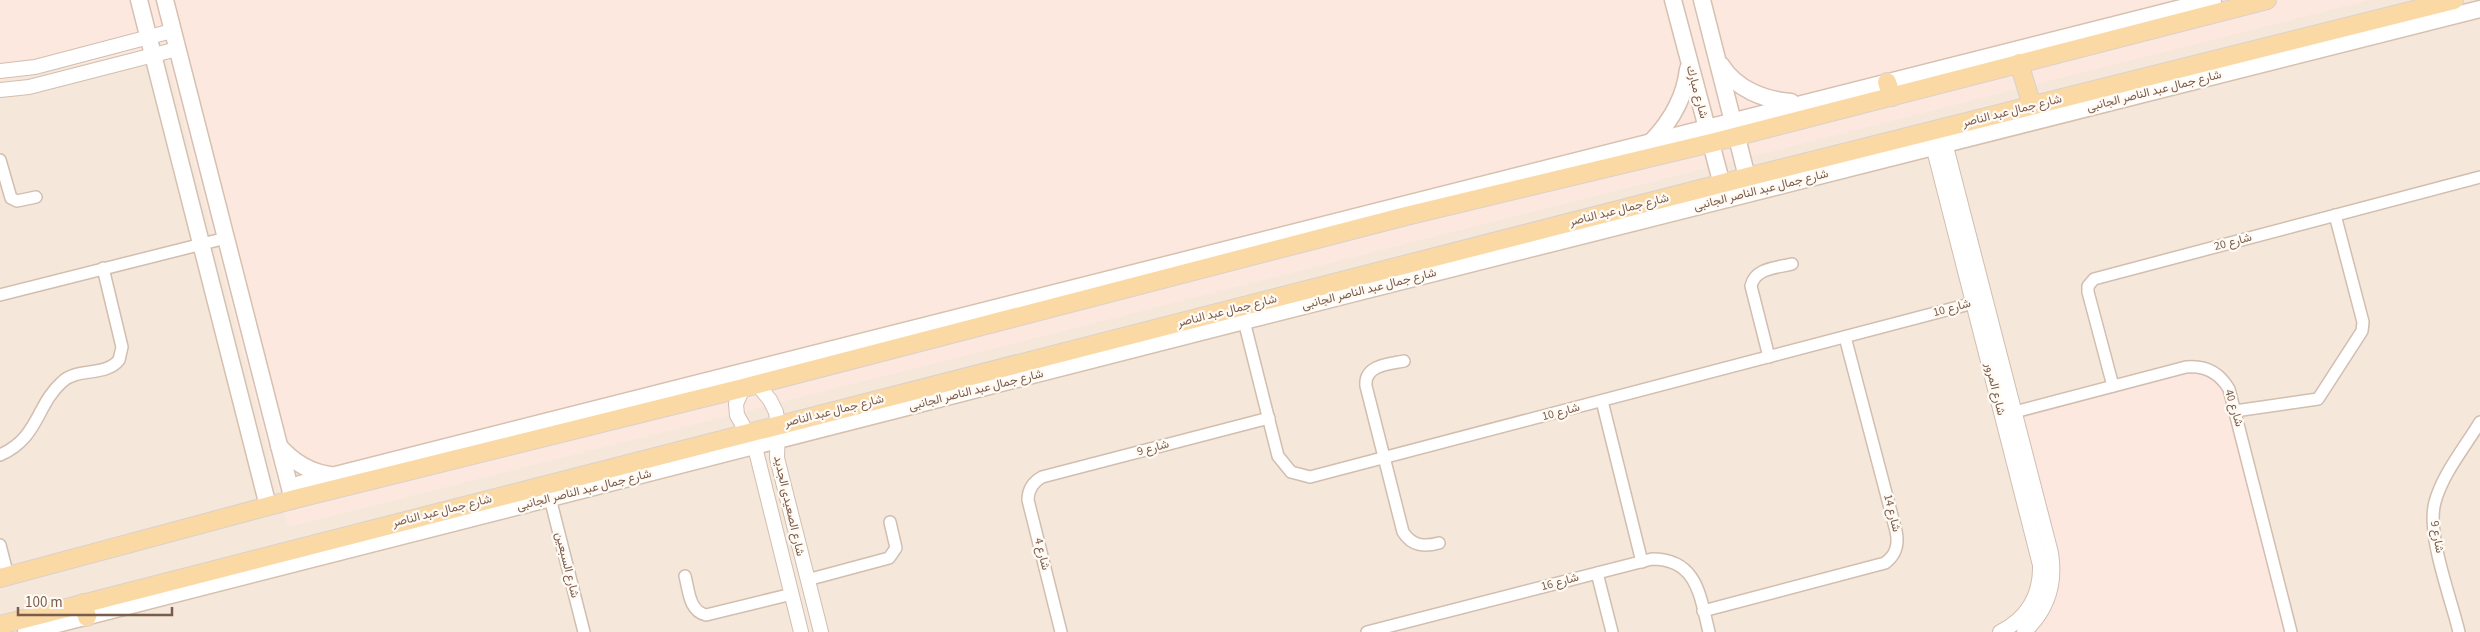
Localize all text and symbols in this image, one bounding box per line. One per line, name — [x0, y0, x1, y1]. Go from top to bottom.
street label: شارع مبارك — [1682, 64, 1712, 120]
street label: شارع جمال عبد الناصر الجانبى — [2085, 66, 2223, 116]
street label: شارع جمال عبد الناصر — [1960, 90, 2064, 132]
street label: شارع جمال عبد الناصر الجانبى — [1692, 165, 1830, 215]
street label: شارع جمال عبد الناصر — [1567, 189, 1671, 231]
street label: شارع 20 — [2212, 229, 2254, 255]
street label: شارع جمال عبد الناصر الجانبى — [1300, 264, 1438, 314]
street label: شارع جمال عبد الناصر — [1175, 290, 1279, 332]
street label: شارع 10 — [1931, 295, 1973, 321]
street label: شارع المرور — [1980, 360, 2010, 417]
street label: شارع جمال عبد الناصر الجانبى — [907, 365, 1045, 415]
street label: شارع 40 — [2220, 387, 2248, 429]
street label: شارع جمال عبد الناصر — [782, 390, 886, 432]
street label: شارع 10 — [1540, 399, 1582, 425]
street label: شارع 9 — [1135, 436, 1171, 460]
street label: شارع الصعيدى الجديد — [769, 454, 809, 558]
street label: شارع جمال عبد الناصر الجانبى — [515, 465, 653, 515]
street label: شارع جمال عبد الناصر — [390, 490, 494, 532]
street label: شارع 14 — [1879, 492, 1905, 534]
street label: شارع 9 — [2426, 520, 2448, 554]
street label: شارع السبعين — [551, 530, 583, 600]
street label: شارع 4 — [1030, 536, 1054, 572]
street label: شارع 16 — [1539, 569, 1581, 595]
scale bar — [18, 584, 171, 616]
text: 100 m — [25, 592, 63, 613]

